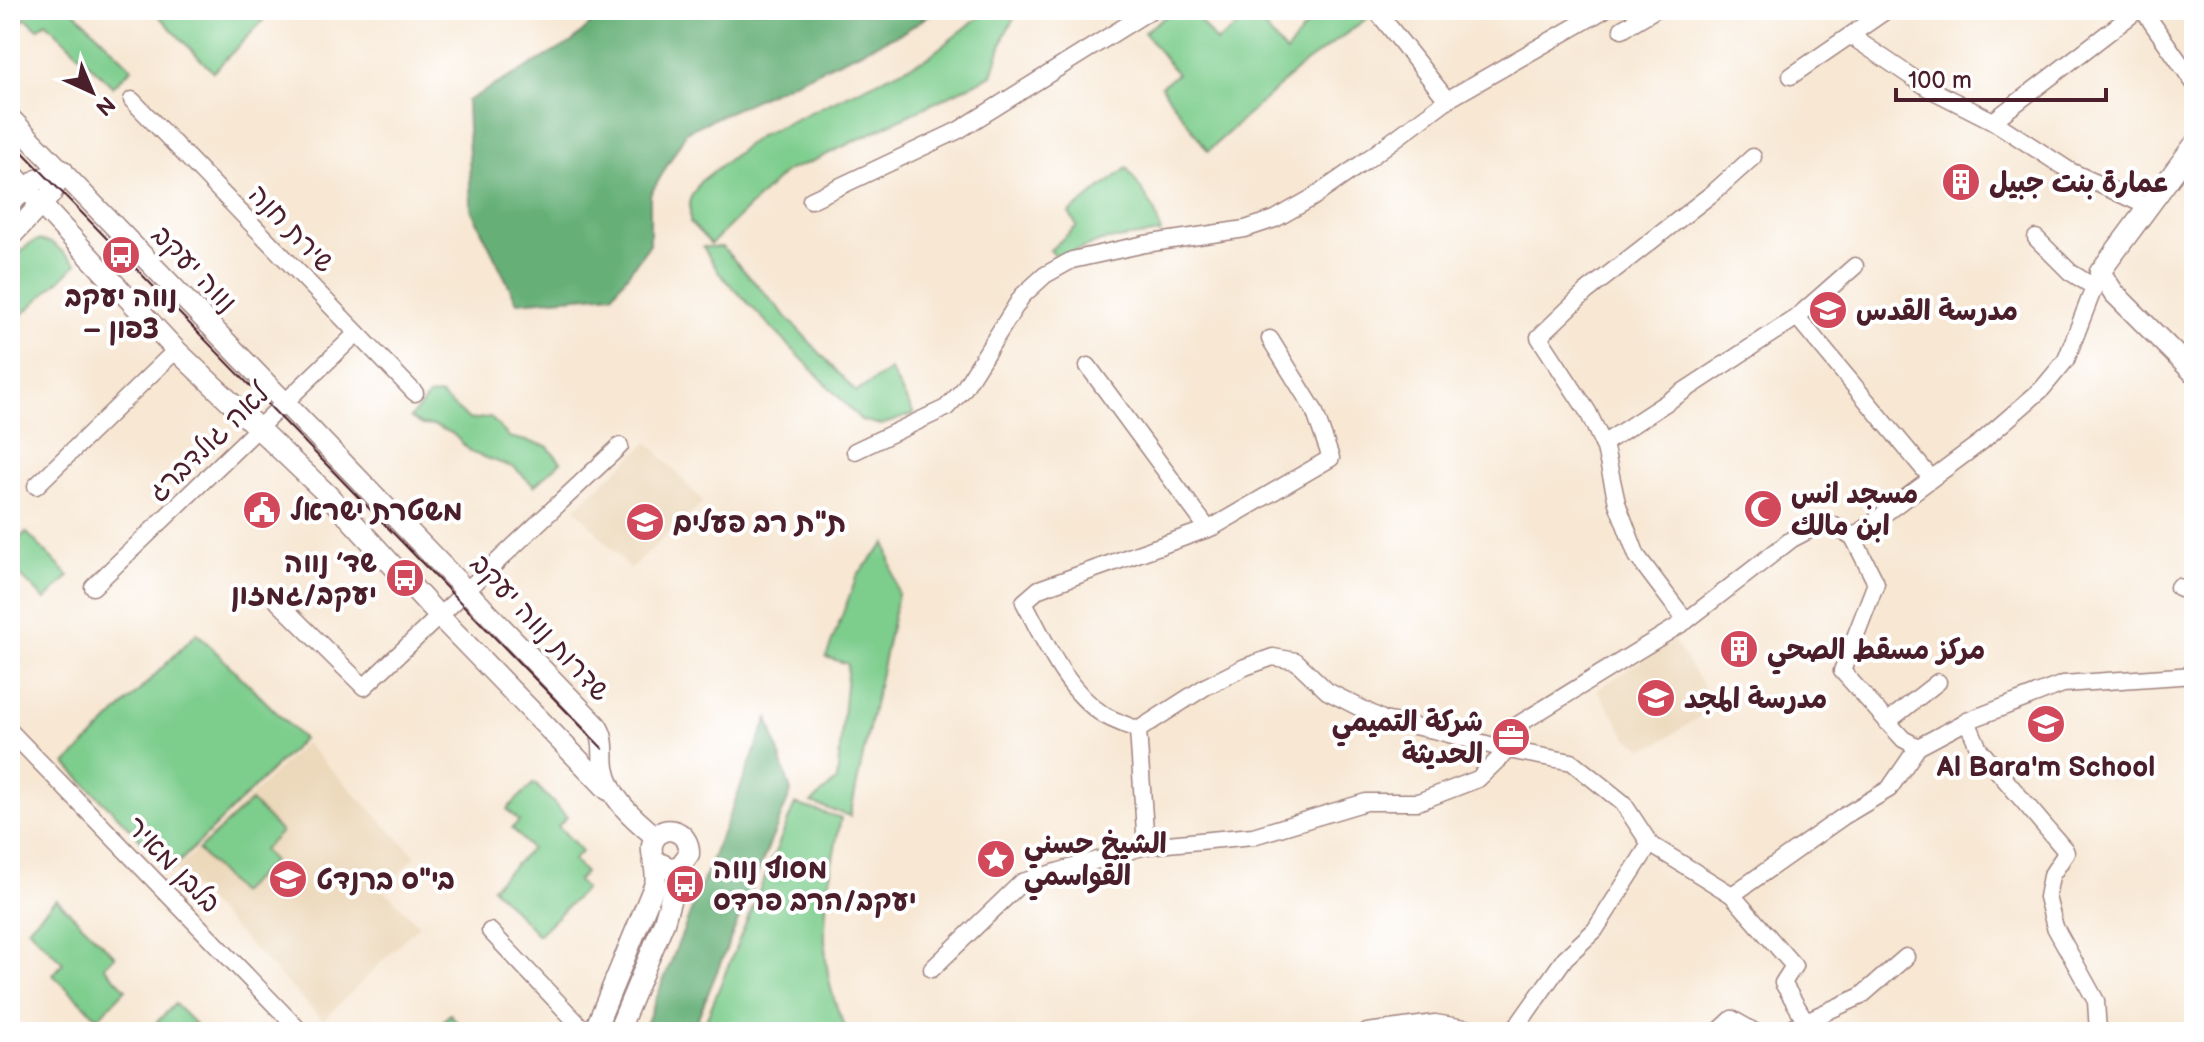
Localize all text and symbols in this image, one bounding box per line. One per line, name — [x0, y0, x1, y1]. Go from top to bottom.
north arrow — [52, 52, 132, 132]
scale bar — [1896, 52, 2106, 102]
text: 100 m — [1908, 66, 1972, 95]
text: N — [90, 90, 120, 121]
building icon: عمارة بنت جبيل — [1940, 161, 1982, 203]
place label: عمارة بنت جبيل — [1989, 167, 2170, 200]
street label: שירת חנה — [241, 178, 341, 280]
street label: נווה יעקב — [145, 219, 243, 319]
bus stop icon: נווה יעקב – צפון — [100, 234, 142, 276]
place label: נווה יעקב – צפון — [65, 281, 177, 346]
school or university icon: مدرسة القدس — [1807, 289, 1849, 331]
place label: مدرسة القدس — [1856, 295, 2018, 328]
street label: לאה גולדברג — [142, 377, 277, 509]
place label: مسجد انس ابن مالك — [1791, 478, 1918, 543]
mosque icon: مسجد انس ابن مالك — [1742, 488, 1784, 530]
public building icon: משטרת ישראל — [241, 489, 283, 531]
place label: משטרת ישראל — [290, 495, 463, 528]
school or university icon: ת"ת רב פעלים — [624, 501, 666, 543]
place label: ת"ת רב פעלים — [673, 507, 846, 540]
place label: שד׳ נווה יעקב/גמזון — [231, 547, 377, 612]
street label: שדרות נווה יעקב — [463, 547, 617, 709]
bus stop icon: שד׳ נווה יעקב/גמזון — [384, 557, 426, 599]
building icon: مركز مسقط الصحي — [1718, 628, 1760, 670]
place label: مركز مسقط الصحي — [1767, 634, 1985, 675]
school or university icon: مدرسة المجد — [1635, 677, 1677, 719]
place label: مدرسة المجد — [1684, 683, 1827, 716]
school or university icon: Al Bara'm School — [2025, 703, 2067, 745]
place label: شركة التميمي الحديثة — [1332, 706, 1483, 771]
office icon: شركة التميمي الحديثة — [1490, 716, 1532, 758]
place label: Al Bara'm School — [1936, 751, 2155, 784]
street label: בלבן מאיר — [119, 810, 227, 920]
place label: الشيخ حسني القواسمي — [1024, 828, 1167, 901]
place icon: الشيخ حسني القواسمي — [975, 838, 1017, 880]
place label: מסוף נווה יעקב/הרב פרדס — [713, 853, 917, 918]
school or university icon: בי"ס ברנדט — [267, 858, 309, 900]
bus stop icon: מסוף נווה יעקב/הרב פרדס — [664, 863, 706, 905]
place label: בי"ס ברנדט — [316, 864, 455, 897]

